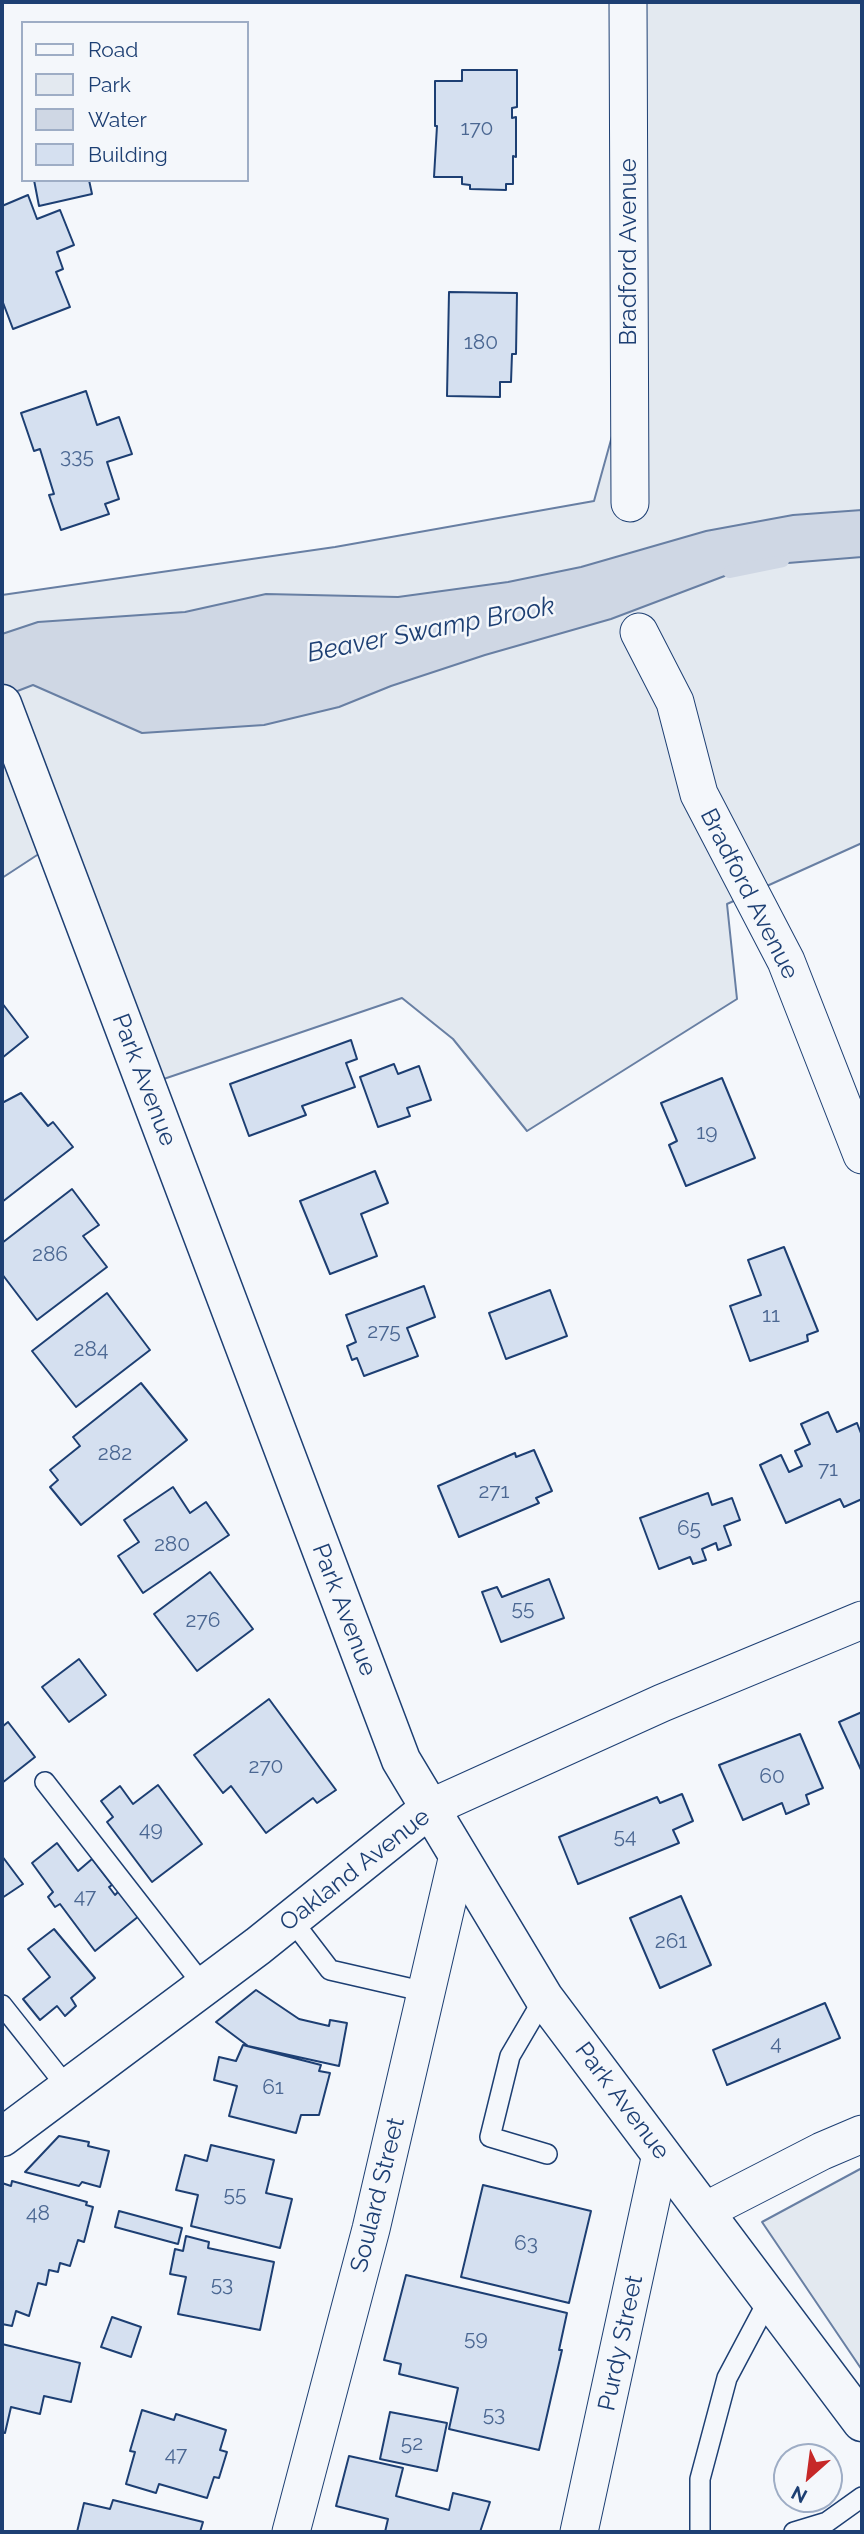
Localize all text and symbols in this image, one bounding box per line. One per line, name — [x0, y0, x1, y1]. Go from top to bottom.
legend — [21, 21, 248, 182]
text: Road — [88, 37, 138, 62]
text: Park — [88, 72, 131, 97]
text: Water — [88, 107, 147, 132]
house number: 170 — [461, 116, 493, 142]
text: Building — [88, 142, 168, 167]
street label: Bradford Avenue — [615, 158, 643, 346]
house number: 180 — [464, 330, 498, 356]
house number: 335 — [60, 444, 94, 470]
water label: Beaver Swamp Brook — [305, 591, 557, 669]
street label: Bradford Avenue — [694, 804, 804, 984]
street label: Park Avenue — [106, 1010, 182, 1150]
house number: 19 — [696, 1120, 718, 1146]
house number: 286 — [32, 1242, 68, 1268]
house number: 11 — [762, 1303, 780, 1329]
house number: 275 — [367, 1319, 401, 1345]
house number: 284 — [74, 1337, 108, 1363]
house number: 282 — [98, 1441, 132, 1467]
house number: 71 — [818, 1457, 838, 1483]
house number: 271 — [478, 1479, 510, 1505]
house number: 65 — [677, 1516, 701, 1542]
house number: 280 — [154, 1532, 190, 1558]
street label: Park Avenue — [306, 1540, 382, 1680]
house number: 55 — [512, 1596, 534, 1622]
house number: 276 — [186, 1608, 220, 1634]
house number: 270 — [249, 1754, 283, 1780]
house number: 60 — [759, 1764, 785, 1790]
street label: Oakland Avenue — [274, 1802, 436, 1938]
house number: 49 — [139, 1817, 163, 1843]
house number: 54 — [614, 1824, 636, 1850]
house number: 47 — [74, 1884, 96, 1910]
house number: 261 — [655, 1929, 687, 1955]
house number: 4 — [770, 2031, 782, 2057]
street label: Park Avenue — [569, 2037, 675, 2165]
house number: 61 — [262, 2075, 284, 2101]
street label: Soulard Street — [345, 2115, 411, 2275]
house number: 55 — [224, 2182, 246, 2208]
house number: 48 — [26, 2201, 50, 2227]
house number: 63 — [514, 2231, 538, 2257]
house number: 53 — [211, 2272, 233, 2298]
street label: Purdy Street — [593, 2273, 649, 2413]
house number: 59 — [464, 2326, 488, 2352]
house number: 53 — [483, 2402, 505, 2428]
house number: 52 — [401, 2431, 423, 2457]
house number: 47 — [165, 2442, 187, 2468]
north arrow — [773, 2443, 843, 2513]
text: N — [788, 2482, 811, 2508]

